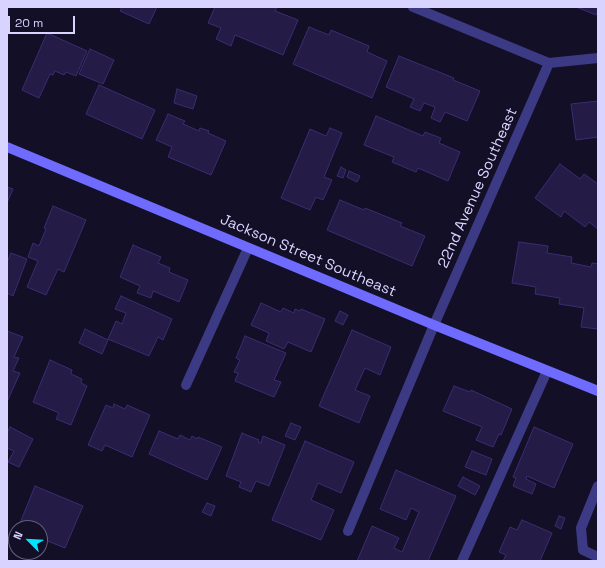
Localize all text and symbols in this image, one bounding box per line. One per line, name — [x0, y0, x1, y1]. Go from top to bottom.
scale bar — [10, 8, 77, 34]
text: 20 m — [15, 15, 43, 31]
street label: 22nd Avenue Southeast — [435, 105, 521, 271]
street label: Jackson Street Southeast — [217, 211, 399, 301]
north arrow — [8, 520, 48, 560]
text: N — [10, 529, 26, 542]

